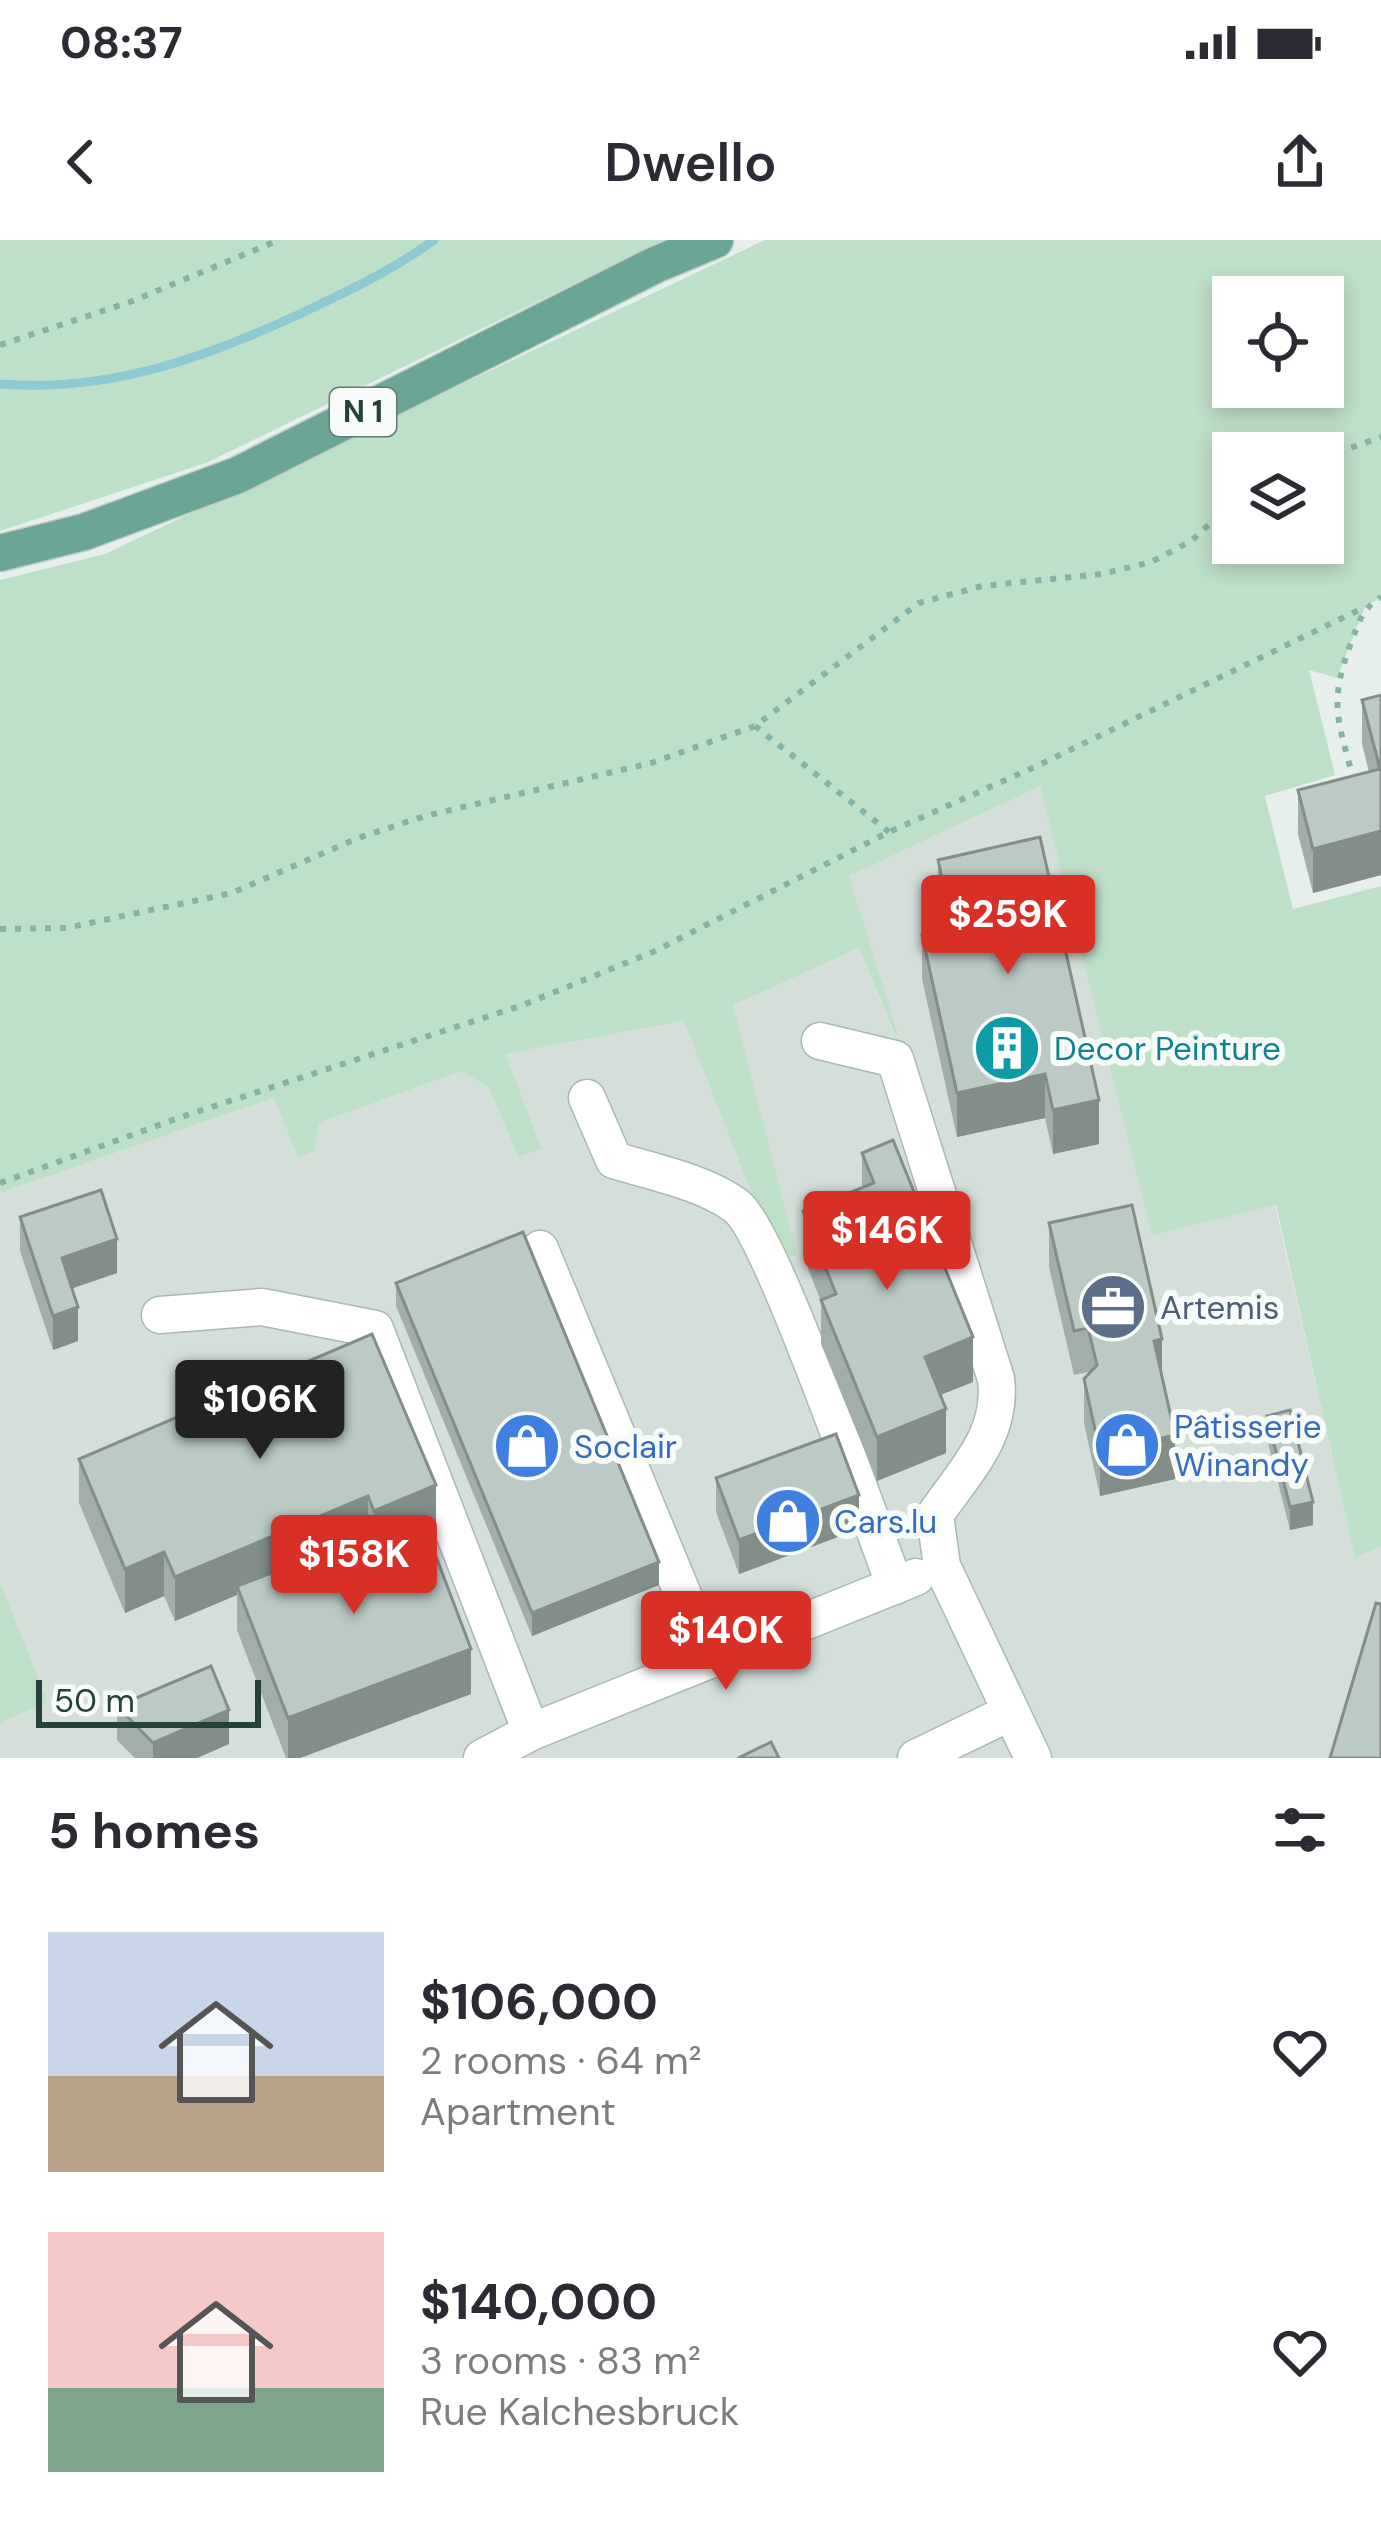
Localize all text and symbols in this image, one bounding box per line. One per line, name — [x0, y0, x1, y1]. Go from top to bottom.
text: 08:37 — [60, 13, 183, 72]
text: Dwello — [604, 127, 777, 198]
icon: back — [48, 129, 114, 195]
icon: share — [1267, 129, 1333, 195]
map controls — [1212, 276, 1344, 564]
button: locate — [1212, 276, 1344, 408]
road number: N 1 — [330, 388, 396, 436]
button: layers — [1212, 432, 1344, 564]
pin: $259K — [924, 875, 1092, 977]
text: $259K — [948, 888, 1068, 939]
building icon: Decor Peinture — [972, 1013, 1042, 1083]
place label: Decor Peinture — [1054, 1027, 1281, 1070]
pin: $146K — [803, 1191, 971, 1293]
text: $146K — [830, 1204, 944, 1255]
office icon: Artemis — [1078, 1272, 1148, 1342]
place label: Artemis — [1160, 1286, 1279, 1329]
pin: $106K — [176, 1360, 344, 1462]
text: $106K — [202, 1373, 318, 1424]
place label: Pâtisserie Winandy — [1174, 1405, 1321, 1486]
shop icon: Pâtisserie Winandy — [1092, 1410, 1162, 1480]
shop icon: Soclair — [492, 1411, 562, 1481]
place label: Soclair — [574, 1425, 677, 1468]
shop icon: Cars.lu — [753, 1486, 823, 1556]
place label: Cars.lu — [834, 1500, 937, 1543]
pin: $158K — [270, 1515, 438, 1617]
text: $158K — [298, 1528, 410, 1579]
pin: $140K — [642, 1591, 810, 1693]
text: $140K — [668, 1604, 784, 1655]
scale bar — [36, 1674, 261, 1727]
text: 50 m — [54, 1679, 135, 1722]
text: 5 homes — [48, 1797, 260, 1864]
icon: filters — [1267, 1797, 1333, 1863]
text: $106,000 — [420, 1968, 658, 2035]
icon: home — [144, 1980, 288, 2124]
icon: heart — [1267, 2019, 1333, 2085]
text: 2 rooms · 64 m² — [420, 2035, 702, 2086]
text: Apartment — [420, 2086, 616, 2137]
text: $140,000 — [420, 2268, 657, 2335]
icon: home — [144, 2280, 288, 2424]
icon: heart — [1267, 2319, 1333, 2385]
text: 3 rooms · 83 m² — [420, 2335, 701, 2386]
text: Rue Kalchesbruck — [420, 2386, 740, 2437]

